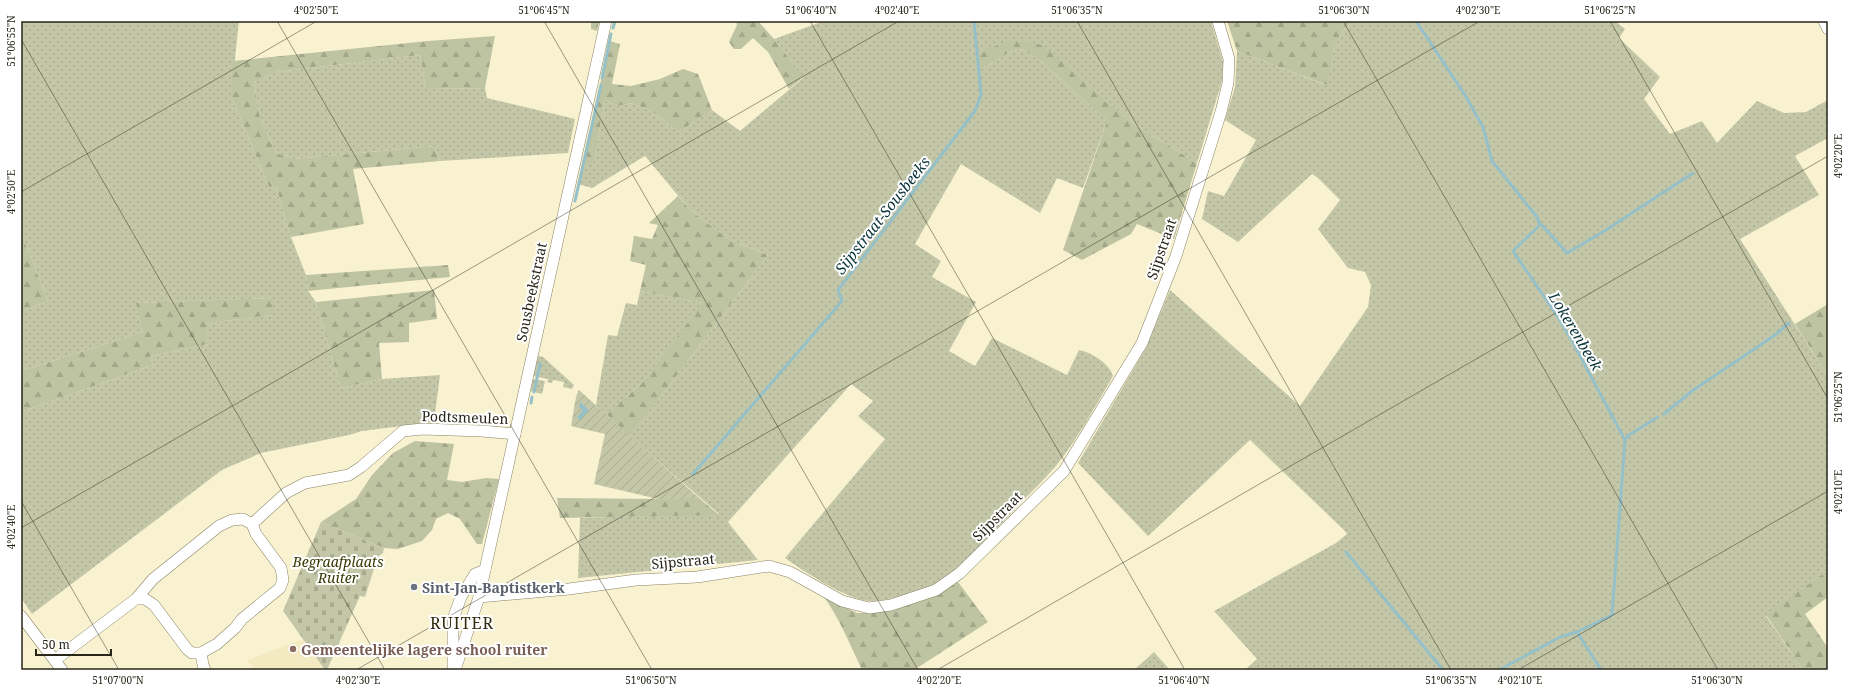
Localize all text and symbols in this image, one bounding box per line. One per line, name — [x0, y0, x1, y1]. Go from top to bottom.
text: 4°02'50"E — [294, 3, 338, 17]
text: 51°06'45"N — [518, 3, 570, 17]
text: 51°06'40"N — [785, 3, 837, 17]
text: 4°02'40"E — [875, 3, 919, 17]
text: 51°06'35"N — [1051, 3, 1103, 17]
text: 51°06'30"N — [1318, 3, 1370, 17]
text: 4°02'30"E — [1456, 3, 1500, 17]
text: 51°06'25"N — [1584, 3, 1636, 17]
text: 51°06'55"N — [4, 15, 18, 67]
text: 4°02'20"E — [1831, 134, 1845, 178]
water label: Sijpstraat-Sousbeeks — [830, 152, 934, 278]
text: 4°02'50"E — [4, 170, 18, 214]
street label: Sijpstraat — [1142, 216, 1180, 282]
street label: Sousbeekstraat — [511, 241, 551, 343]
water label: Lokerenbeek — [1544, 287, 1608, 374]
text: 51°06'25"N — [1831, 371, 1845, 423]
street label: Podtsmeulen — [421, 406, 509, 428]
text: 4°02'10"E — [1831, 470, 1845, 514]
street label: Sijpstraat — [968, 487, 1026, 545]
text: 4°02'40"E — [4, 505, 18, 549]
street label: Sijpstraat — [651, 549, 715, 573]
park label: Begraafplaats Ruiter — [292, 552, 384, 587]
place label: Sint-Jan-Baptistkerk — [422, 578, 565, 597]
marker: Sint-Jan-Baptistkerk — [409, 582, 419, 592]
district label: RUITER — [430, 612, 494, 634]
scale bar — [36, 631, 111, 657]
text: 50 m — [42, 636, 70, 653]
place label: Gemeentelijke lagere school ruiter — [301, 640, 548, 659]
marker: Gemeentelijke lagere school ruiter — [288, 644, 298, 654]
text: 51°07'00"N — [92, 673, 144, 687]
text: 4°02'30"E — [336, 673, 380, 687]
text: 51°06'50"N — [625, 673, 677, 687]
text: 4°02'20"E — [917, 673, 961, 687]
text: 51°06'40"N — [1158, 673, 1210, 687]
text: 51°06'35"N — [1425, 673, 1477, 687]
text: 4°02'10"E — [1498, 673, 1542, 687]
text: 51°06'30"N — [1691, 673, 1743, 687]

